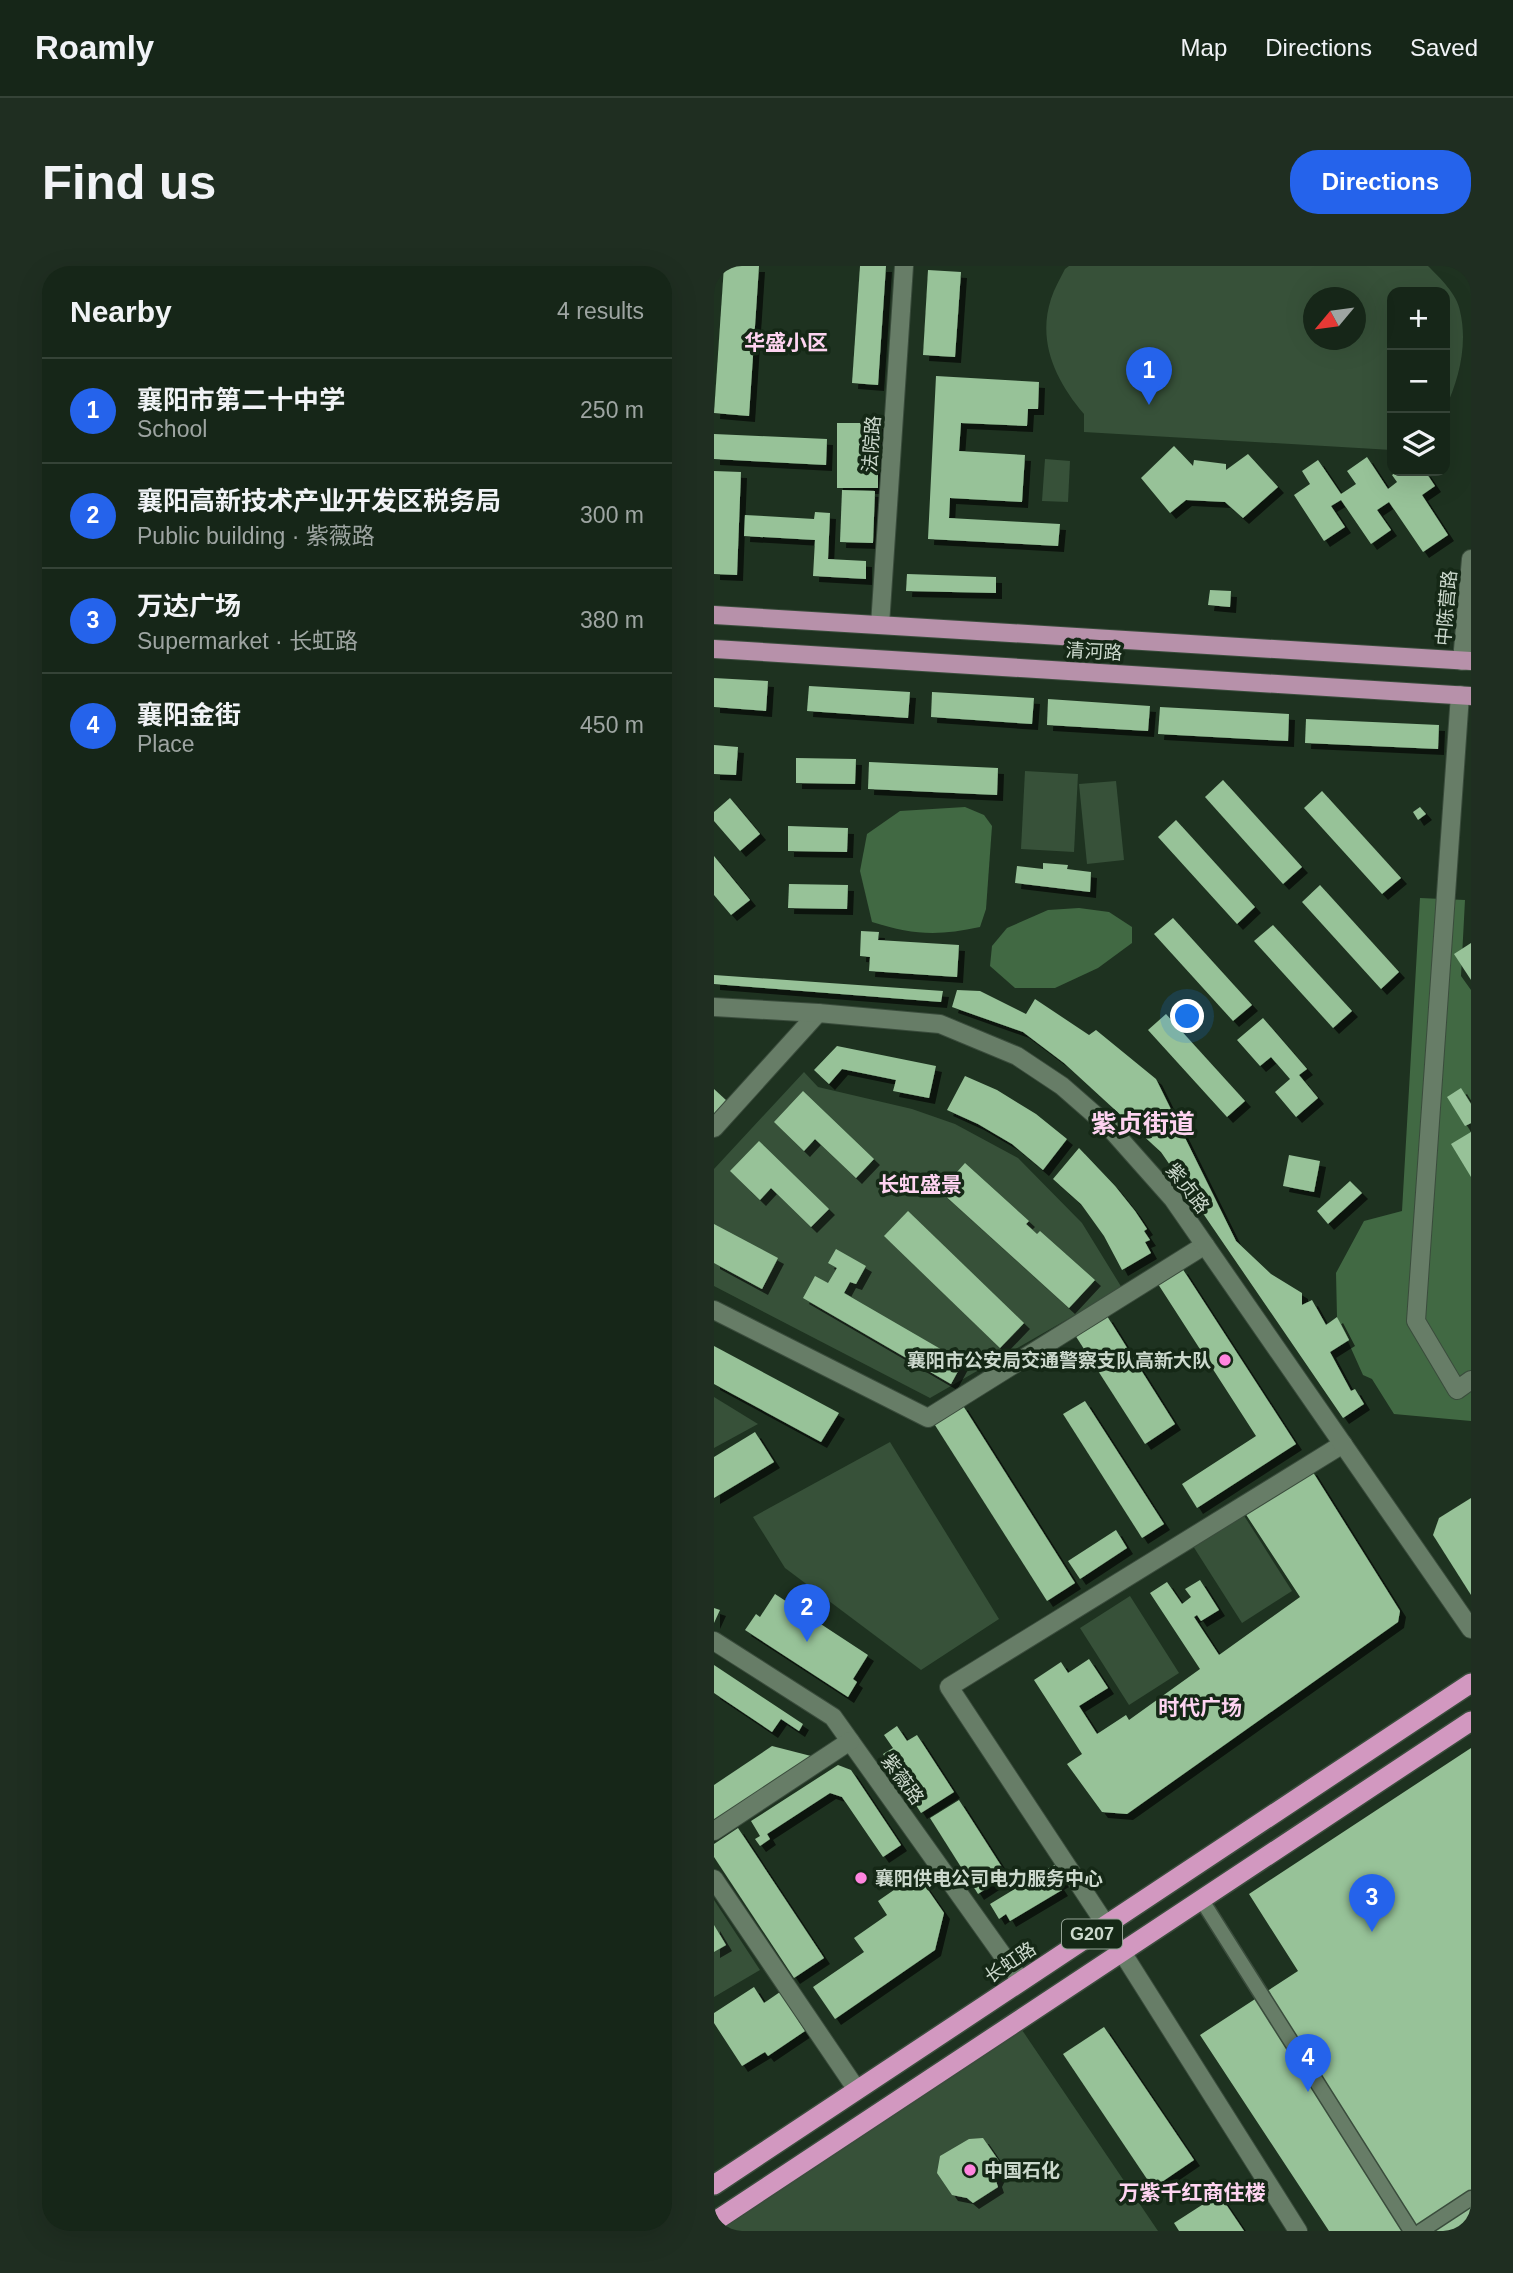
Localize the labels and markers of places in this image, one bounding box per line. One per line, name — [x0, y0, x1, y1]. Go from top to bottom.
pin: 1 — [1126, 347, 1172, 405]
place label: 襄阳市公安局交通警察支队高新大队 — [907, 1350, 1211, 1371]
marker: 襄阳市公安局交通警察支队高新大队 — [1217, 1352, 1233, 1368]
pin: 2 — [784, 1584, 830, 1642]
place label: 襄阳供电公司电力服务中心 — [875, 1868, 1103, 1889]
marker: 襄阳供电公司电力服务中心 — [853, 1870, 869, 1886]
pin: 3 — [1349, 1874, 1395, 1932]
pin: 4 — [1285, 2034, 1331, 2092]
place label: 中国石化 — [984, 2160, 1060, 2181]
marker: 中国石化 — [962, 2162, 978, 2178]

